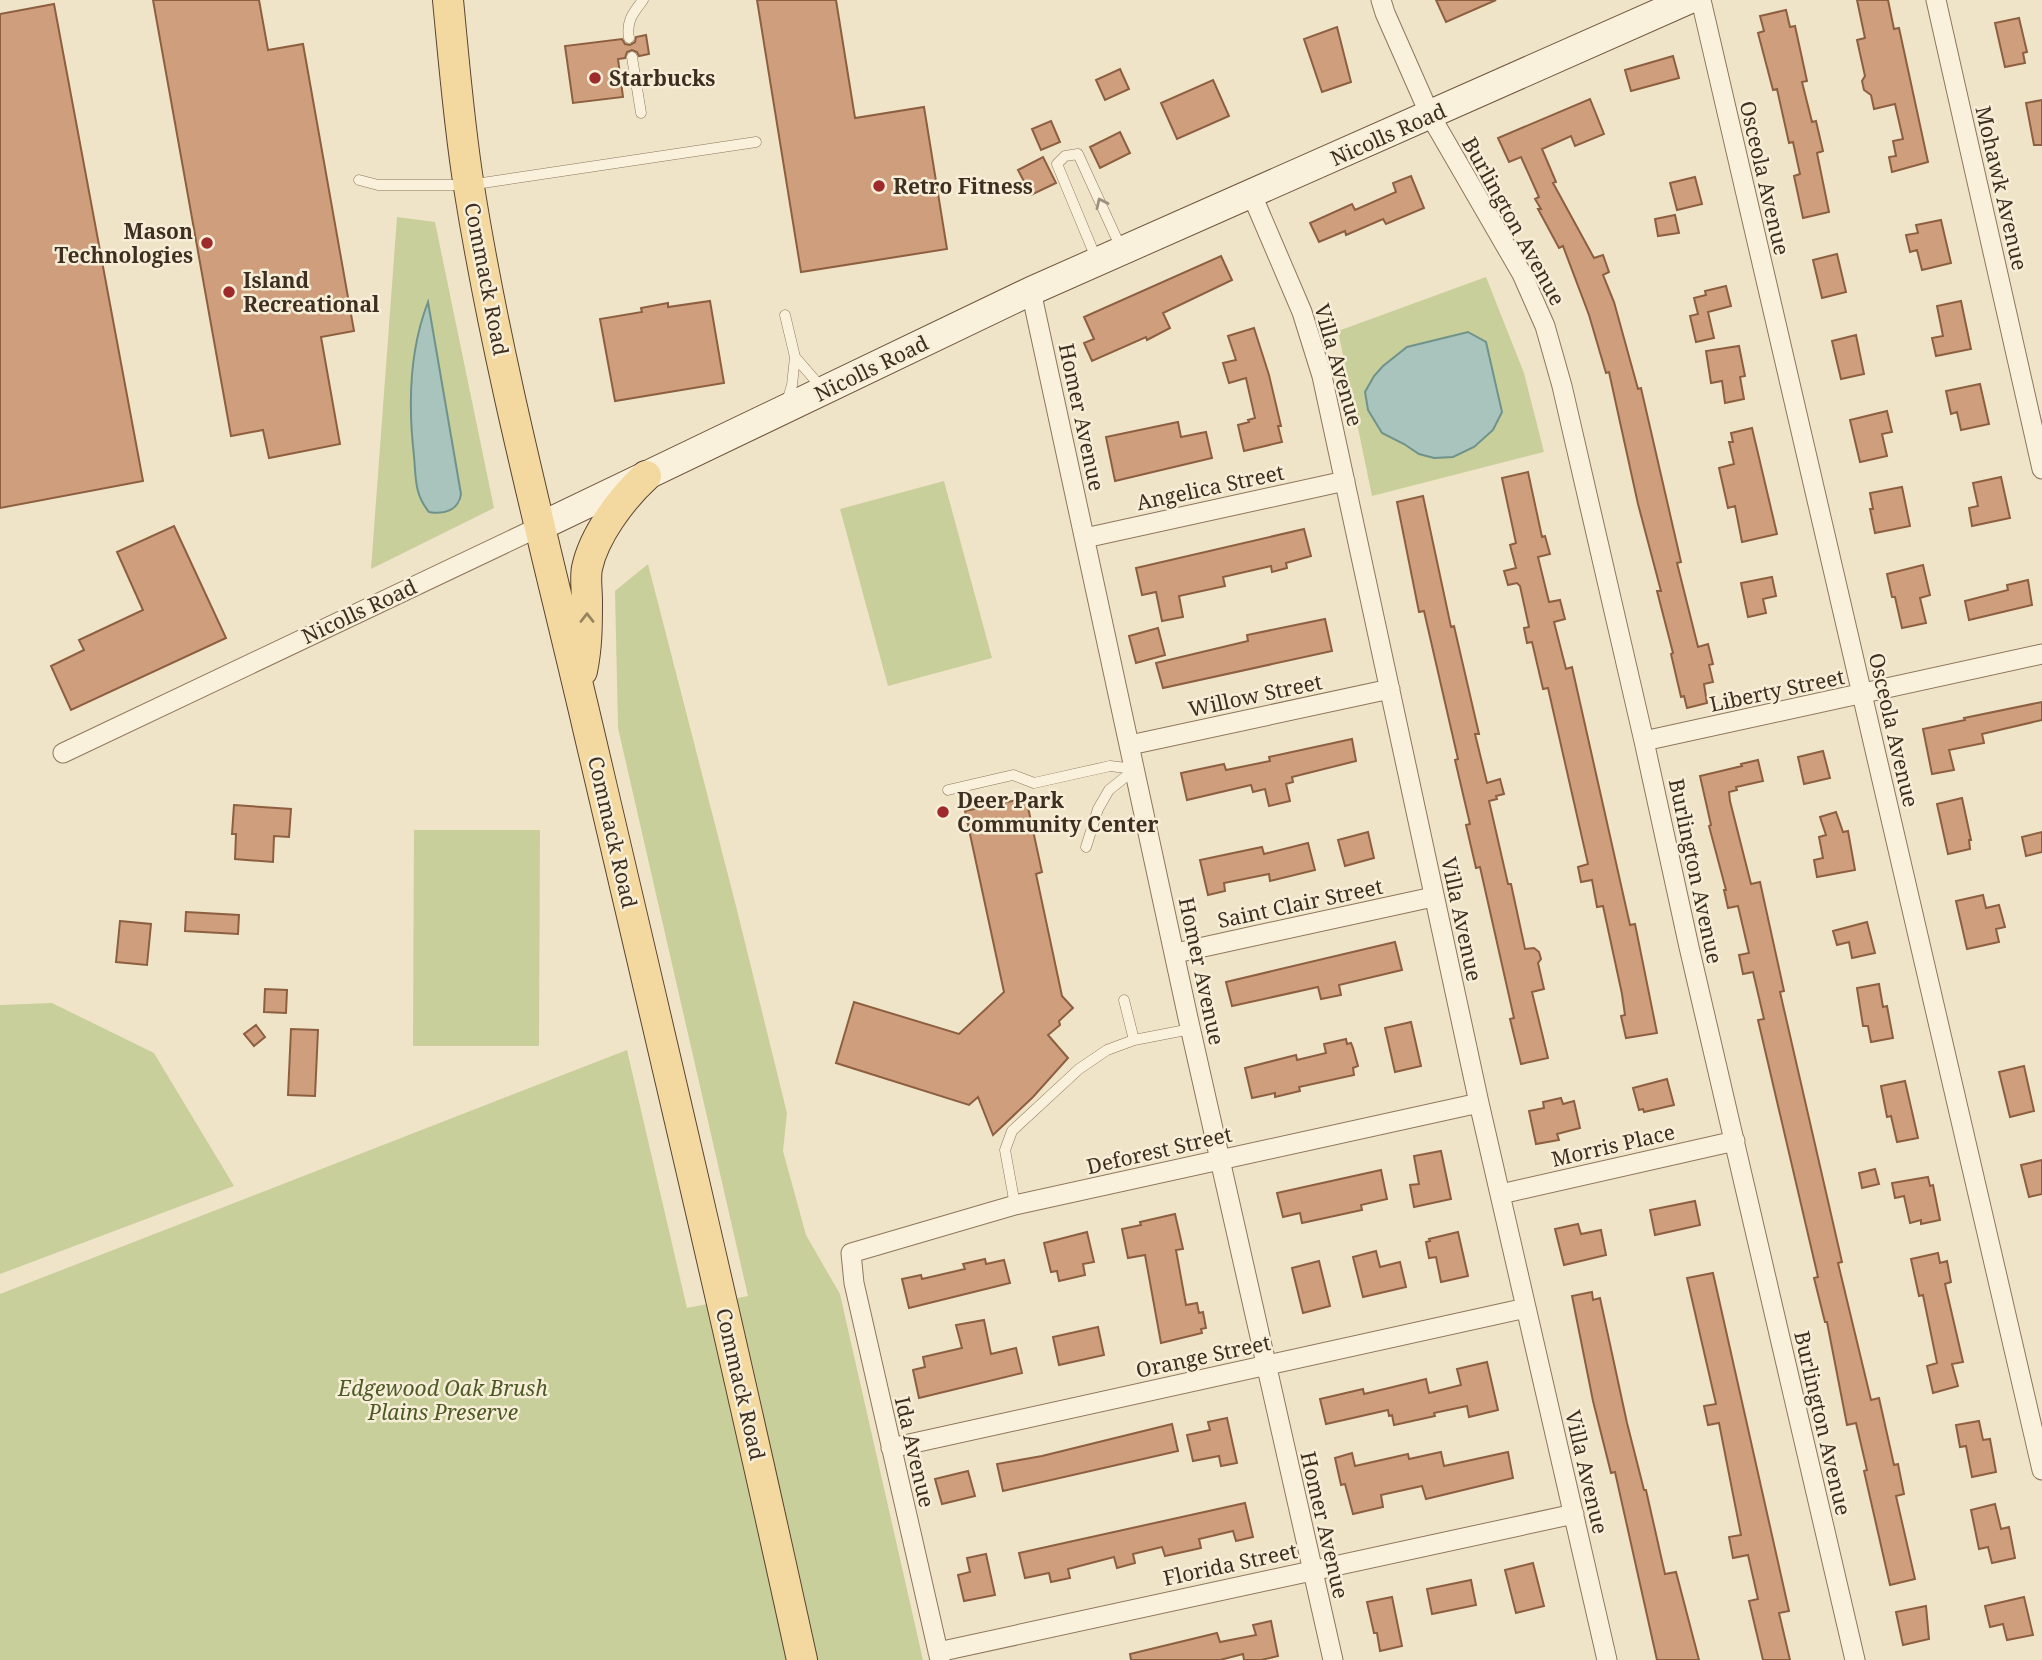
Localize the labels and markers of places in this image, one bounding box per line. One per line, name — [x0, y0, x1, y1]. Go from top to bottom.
place label: Starbucks — [609, 64, 715, 92]
marker: Starbucks — [587, 70, 603, 86]
place label: Retro Fitness — [893, 172, 1033, 200]
marker: Retro Fitness — [871, 178, 887, 194]
place label: Mason Technologies — [55, 217, 193, 269]
marker: Mason Technologies — [199, 235, 215, 251]
place label: Island Recreational — [243, 266, 380, 318]
marker: Island Recreational — [221, 284, 237, 300]
place label: Deer Park Community Center — [957, 786, 1158, 838]
marker: Deer Park Community Center — [935, 804, 951, 820]

